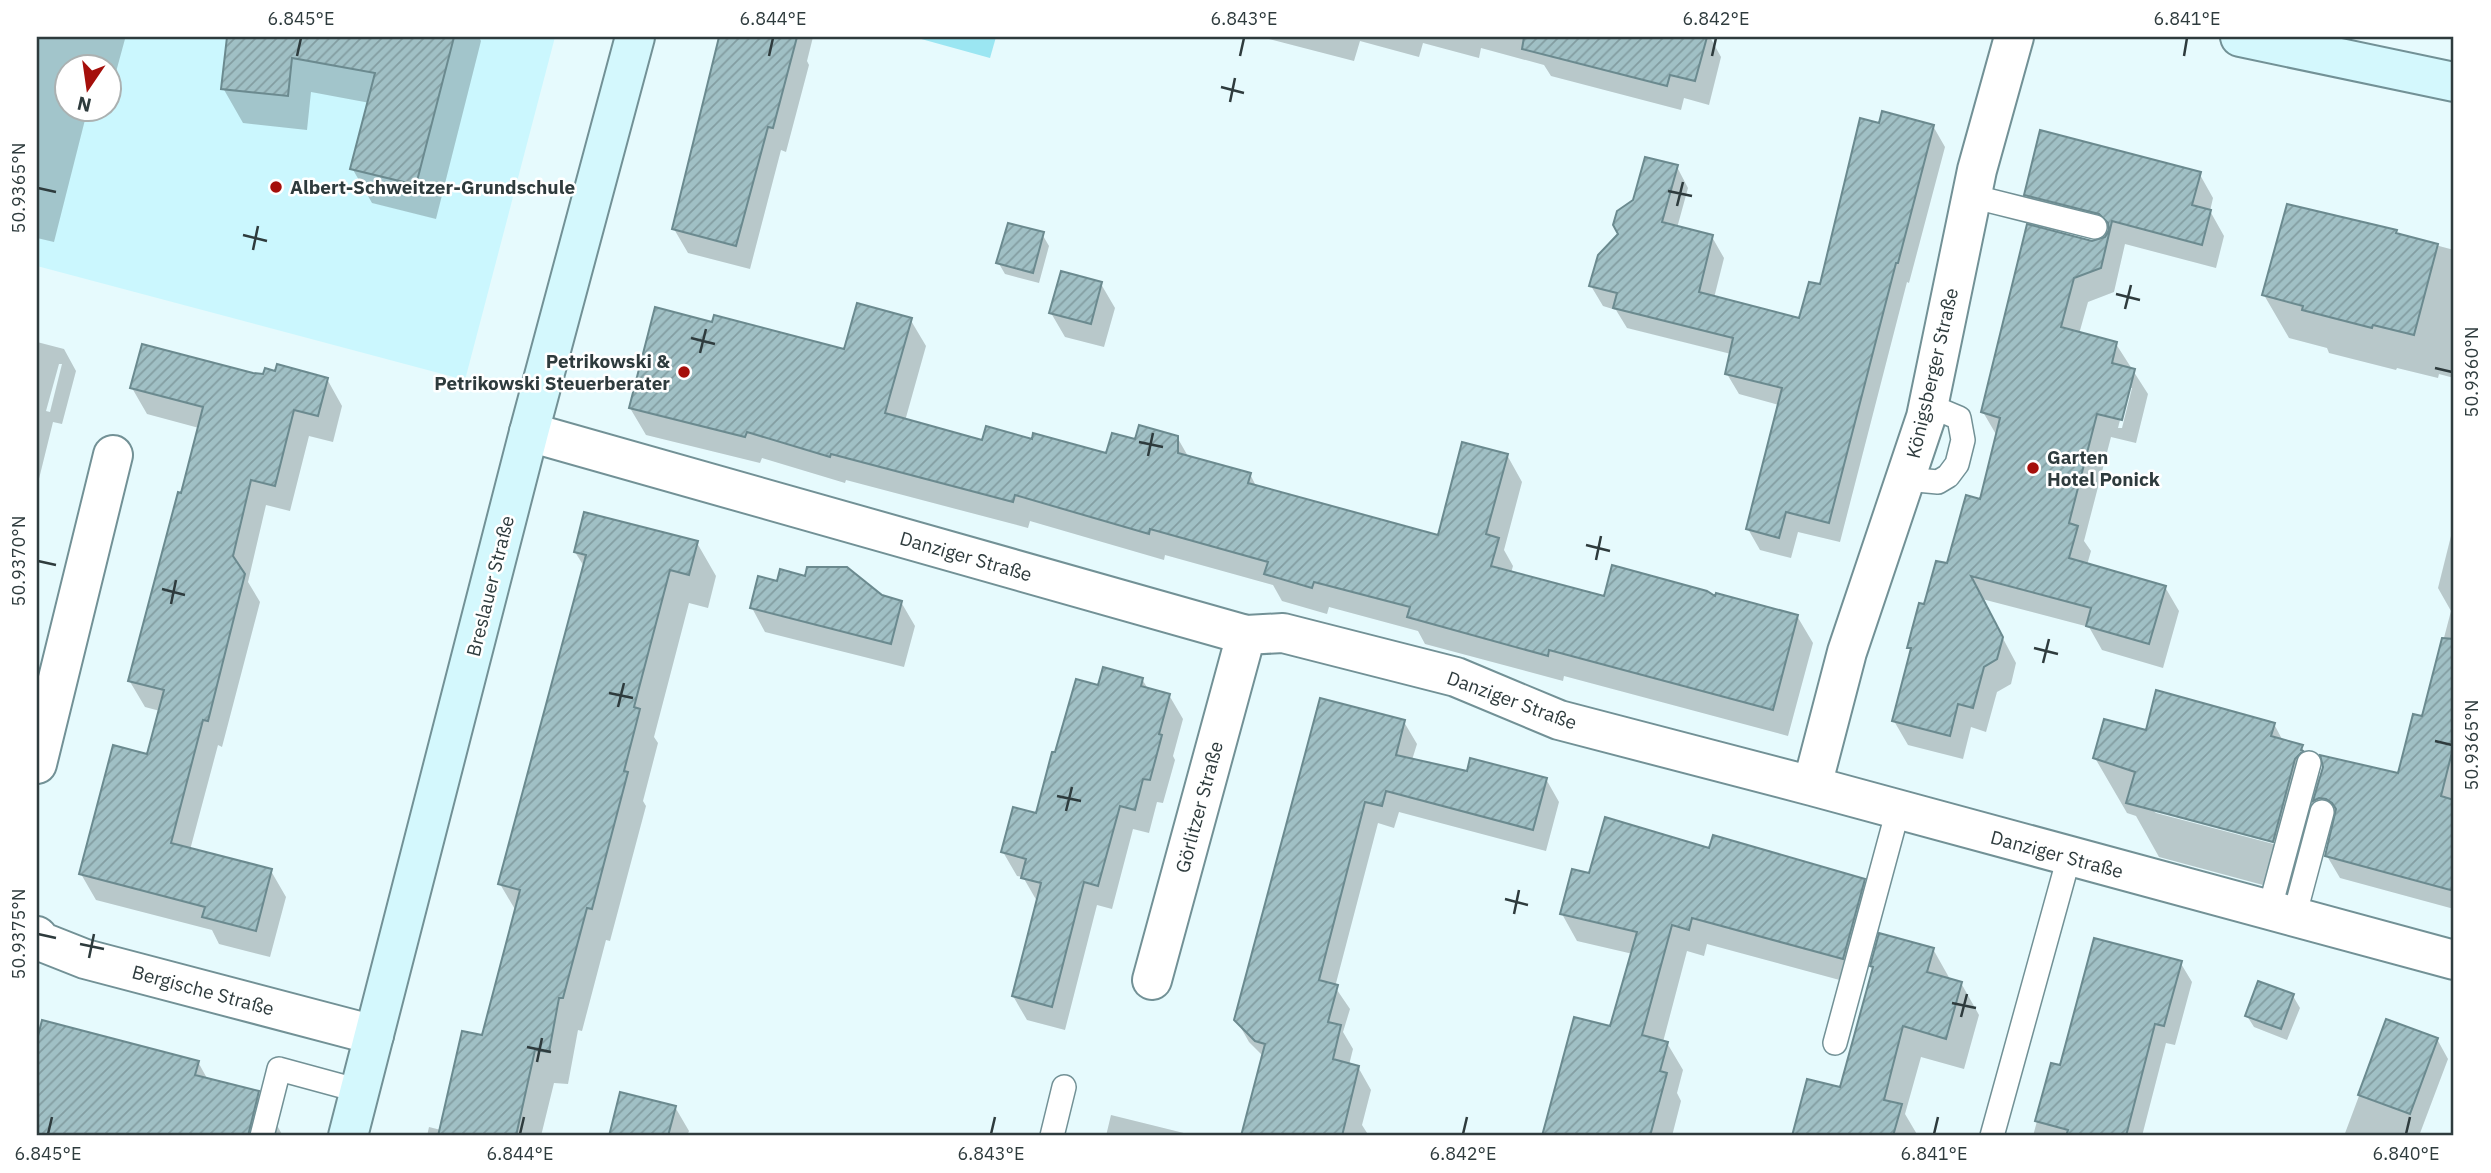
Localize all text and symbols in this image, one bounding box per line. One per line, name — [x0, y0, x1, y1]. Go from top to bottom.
text: 6.845°E — [267, 7, 335, 30]
text: 6.844°E — [739, 7, 807, 30]
text: 6.843°E — [1210, 7, 1278, 30]
text: 6.842°E — [1682, 7, 1750, 30]
text: 6.841°E — [2153, 7, 2221, 30]
north arrow — [52, 52, 122, 122]
text: N — [75, 91, 94, 118]
text: 50.9365°N — [7, 143, 30, 233]
place label: Albert-Schweitzer-Grundschule — [290, 175, 575, 199]
marker: Albert-Schweitzer-Grundschule — [268, 179, 284, 195]
street label: Königsberger Straße — [1901, 285, 1963, 461]
text: 50.9360°N — [2460, 327, 2483, 417]
place label: Petrikowski & Petrikowski Steuerberater — [434, 349, 670, 395]
marker: Petrikowski & Petrikowski Steuerberater — [676, 364, 692, 380]
place label: Garten Hotel Ponick — [2047, 445, 2160, 491]
marker: Garten Hotel Ponick — [2025, 460, 2041, 476]
street label: Breslauer Straße — [461, 513, 519, 659]
text: 50.9370°N — [7, 516, 30, 606]
street label: Danziger Straße — [897, 526, 1035, 586]
street label: Danziger Straße — [1444, 665, 1580, 735]
text: 50.9365°N — [2460, 700, 2483, 790]
street label: Görlitzer Straße — [1170, 739, 1228, 875]
street label: Danziger Straße — [1988, 825, 2126, 883]
text: 50.9375°N — [7, 889, 30, 979]
street label: Bergische Straße — [129, 960, 277, 1020]
text: 6.845°E — [14, 1142, 82, 1165]
text: 6.844°E — [486, 1142, 554, 1165]
text: 6.843°E — [957, 1142, 1025, 1165]
text: 6.842°E — [1429, 1142, 1497, 1165]
text: 6.841°E — [1900, 1142, 1968, 1165]
text: 6.840°E — [2372, 1142, 2440, 1165]

